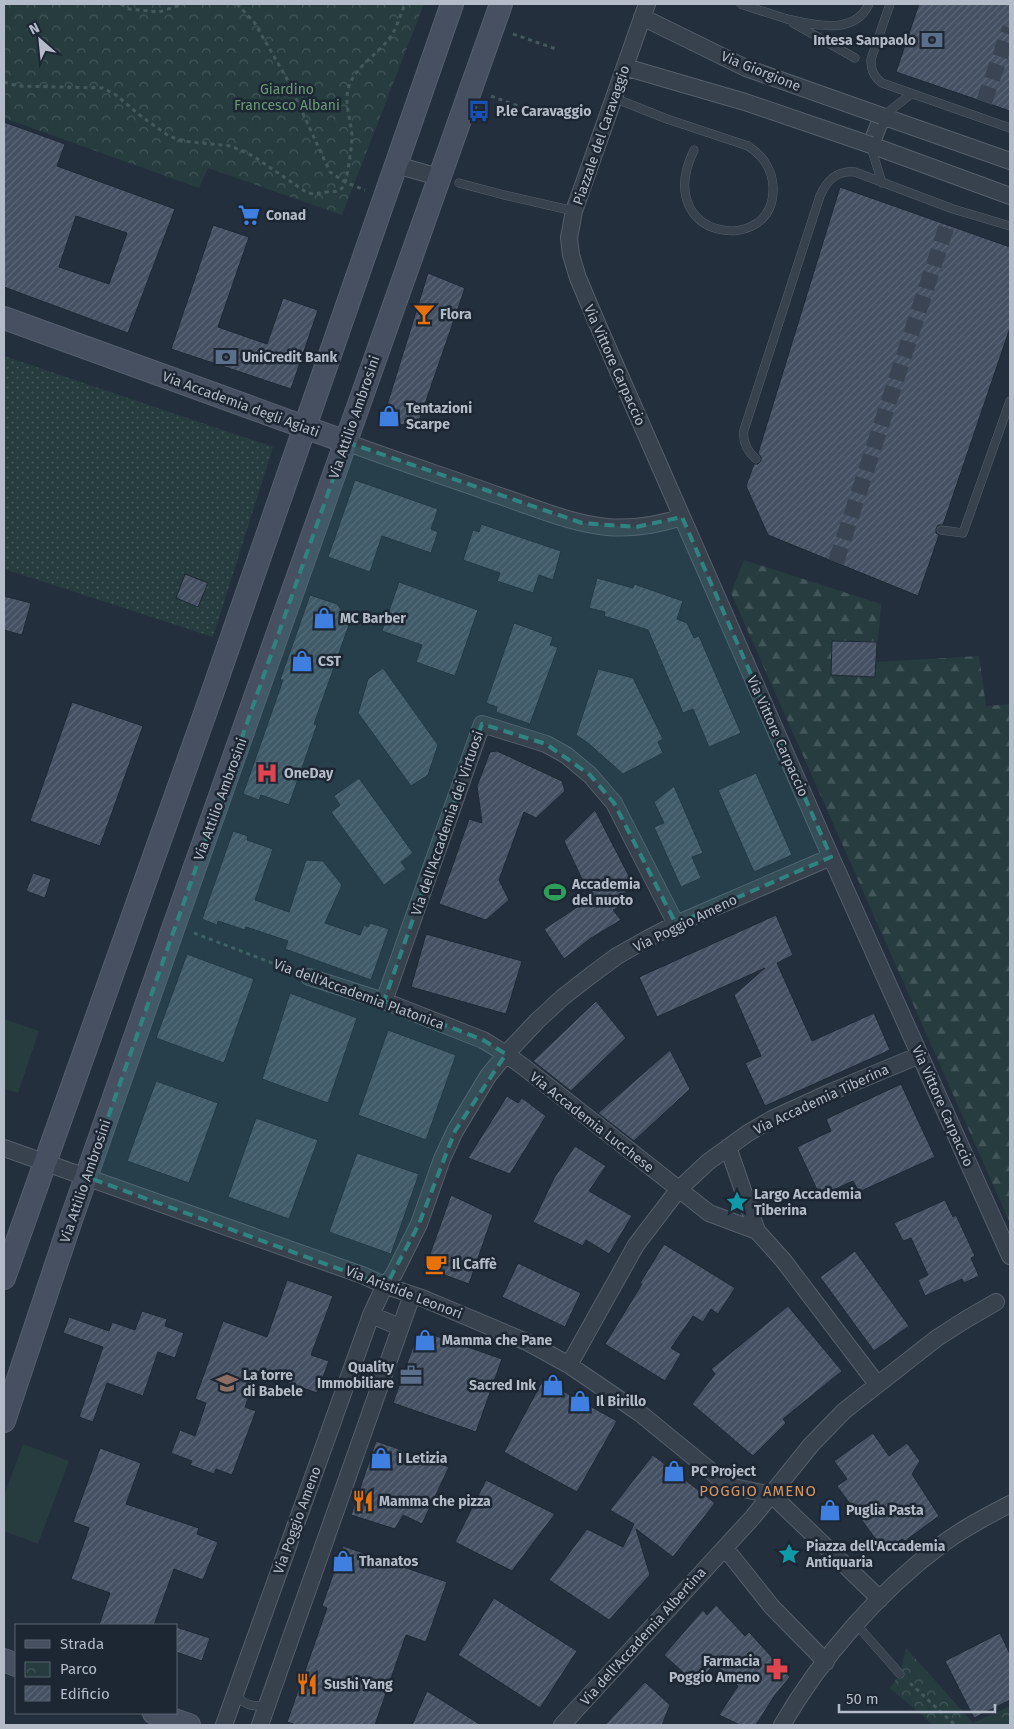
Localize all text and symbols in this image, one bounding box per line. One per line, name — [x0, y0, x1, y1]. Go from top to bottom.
north arrow — [15, 15, 65, 65]
text: N — [26, 19, 42, 39]
bank icon: Intesa Sanpaolo — [919, 27, 945, 53]
place label: Intesa Sanpaolo — [813, 32, 916, 49]
street label: Via Giorgione — [718, 48, 803, 95]
street label: Piazzale del Caravaggio — [570, 63, 633, 207]
park label: Giardino Francesco Albani — [234, 81, 340, 114]
bus stop icon: P.le Caravaggio — [466, 98, 492, 124]
place label: P.le Caravaggio — [496, 103, 591, 120]
supermarket icon: Conad — [236, 202, 262, 228]
place label: Conad — [266, 207, 306, 224]
bar icon: Flora — [411, 301, 437, 327]
street label: Via Vittore Carpaccio — [580, 302, 649, 428]
place label: Flora — [440, 306, 472, 323]
bank icon: UniCredit Bank — [213, 344, 239, 370]
place label: UniCredit Bank — [242, 349, 337, 366]
street label: Via Attilio Ambrosini — [325, 353, 384, 481]
street label: Via Accademia degli Agiati — [160, 368, 322, 441]
place label: Tentazioni Scarpe — [406, 400, 472, 433]
shop icon: Tentazioni Scarpe — [376, 403, 402, 429]
shop icon: MC Barber — [311, 605, 337, 631]
place label: MC Barber — [340, 610, 406, 627]
shop icon: CST — [289, 648, 315, 674]
place label: CST — [318, 653, 342, 670]
street label: Via Vittore Carpaccio — [743, 673, 812, 799]
street label: Via dell'Accademia dei Virtuosi — [408, 729, 487, 918]
street label: Via Attilio Ambrosini — [190, 736, 251, 863]
hospital icon: OneDay — [254, 760, 280, 786]
place label: OneDay — [284, 765, 334, 782]
place label: Accademia del nuoto — [571, 876, 641, 909]
sports icon: Accademia del nuoto — [542, 879, 568, 905]
street label: Via Poggio Ameno — [631, 891, 740, 956]
street label: Via dell'Accademia Platonica — [271, 956, 447, 1033]
street label: Via Vittore Carpaccio — [908, 1043, 977, 1169]
street label: Via Accademia Tiberina — [751, 1061, 892, 1138]
street label: Via Accademia Lucchese — [526, 1069, 657, 1176]
street label: Via Attilio Ambrosini — [56, 1117, 115, 1245]
place label: Largo Accademia Tiberina — [754, 1186, 862, 1219]
place icon: Largo Accademia Tiberina — [724, 1189, 750, 1215]
cafe icon: Il Caffè — [423, 1251, 449, 1277]
place label: Il Caffè — [452, 1256, 497, 1273]
street label: Via Aristide Leonori — [343, 1262, 465, 1323]
shop icon: Mamma che Pane — [412, 1327, 438, 1353]
place label: Mamma che Pane — [442, 1332, 553, 1349]
place label: Quality Immobiliare — [317, 1359, 395, 1392]
office icon: Quality Immobiliare — [398, 1362, 424, 1388]
place label: La torre di Babele — [243, 1367, 303, 1400]
school or university icon: La torre di Babele — [214, 1370, 240, 1396]
shop icon: Sacred Ink — [540, 1372, 566, 1398]
place label: Sacred Ink — [469, 1377, 536, 1394]
shop icon: Il Birillo — [567, 1388, 593, 1414]
place label: Il Birillo — [596, 1393, 646, 1410]
shop icon: I Letizia — [368, 1445, 394, 1471]
place label: I Letizia — [398, 1450, 448, 1467]
shop icon: PC Project — [661, 1458, 687, 1484]
place label: PC Project — [691, 1463, 757, 1480]
street label: Via Poggio Ameno — [270, 1464, 325, 1576]
district label: POGGIO AMENO — [699, 1482, 817, 1500]
restaurant icon: Mamma che pizza — [350, 1488, 376, 1514]
place label: Mamma che pizza — [379, 1493, 491, 1510]
shop icon: Puglia Pasta — [817, 1497, 843, 1523]
place label: Puglia Pasta — [846, 1502, 924, 1519]
place label: Piazza dell'Accademia Antiquaria — [805, 1538, 946, 1571]
place icon: Piazza dell'Accademia Antiquaria — [776, 1541, 802, 1567]
shop icon: Thanatos — [330, 1548, 356, 1574]
place label: Thanatos — [359, 1553, 418, 1570]
street label: Via dell'Accademia Albertina — [577, 1564, 710, 1709]
legend — [15, 1624, 178, 1714]
text: Strada — [60, 1635, 104, 1653]
place label: Farmacia Poggio Ameno — [669, 1653, 760, 1686]
pharmacy icon: Farmacia Poggio Ameno — [764, 1656, 790, 1682]
text: Parco — [60, 1660, 97, 1678]
restaurant icon: Sushi Yang — [294, 1671, 320, 1697]
place label: Sushi Yang — [324, 1676, 393, 1693]
scale bar — [839, 1682, 995, 1714]
text: Edificio — [60, 1685, 110, 1703]
text: 50 m — [846, 1690, 879, 1708]

